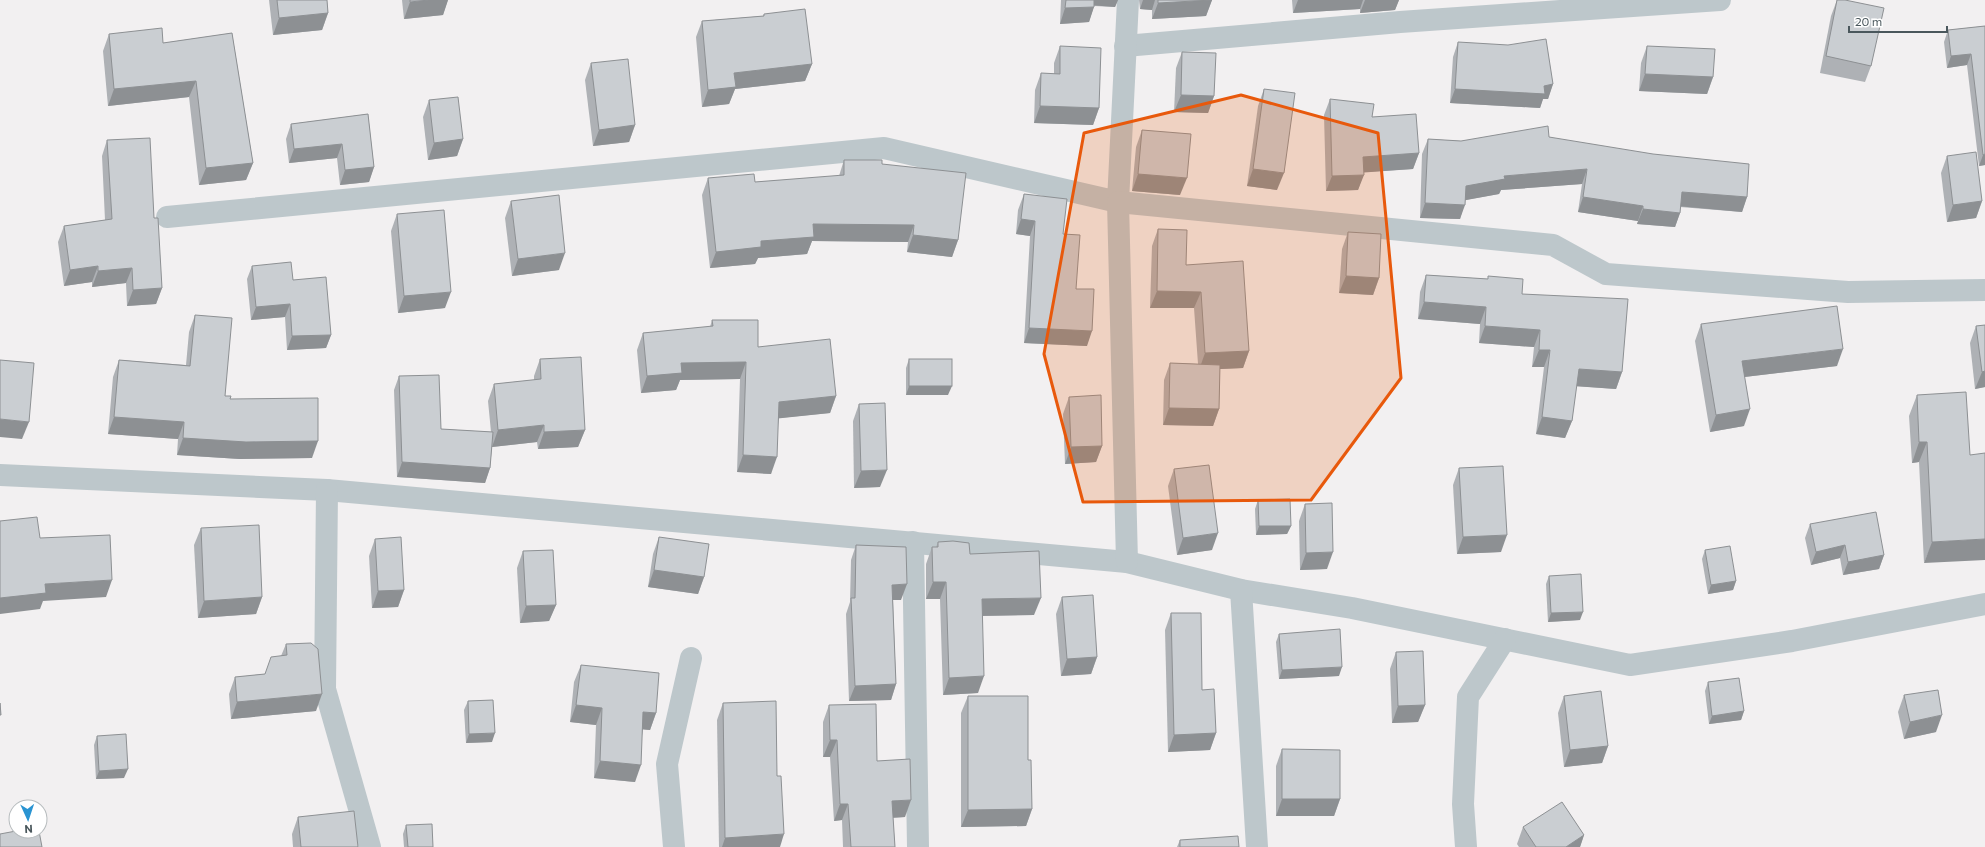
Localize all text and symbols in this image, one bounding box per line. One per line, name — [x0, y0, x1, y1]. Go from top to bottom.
scale bar — [1849, 8, 1947, 34]
text: 20 m — [1855, 14, 1882, 28]
north arrow — [8, 799, 48, 839]
text: N — [24, 823, 33, 836]

